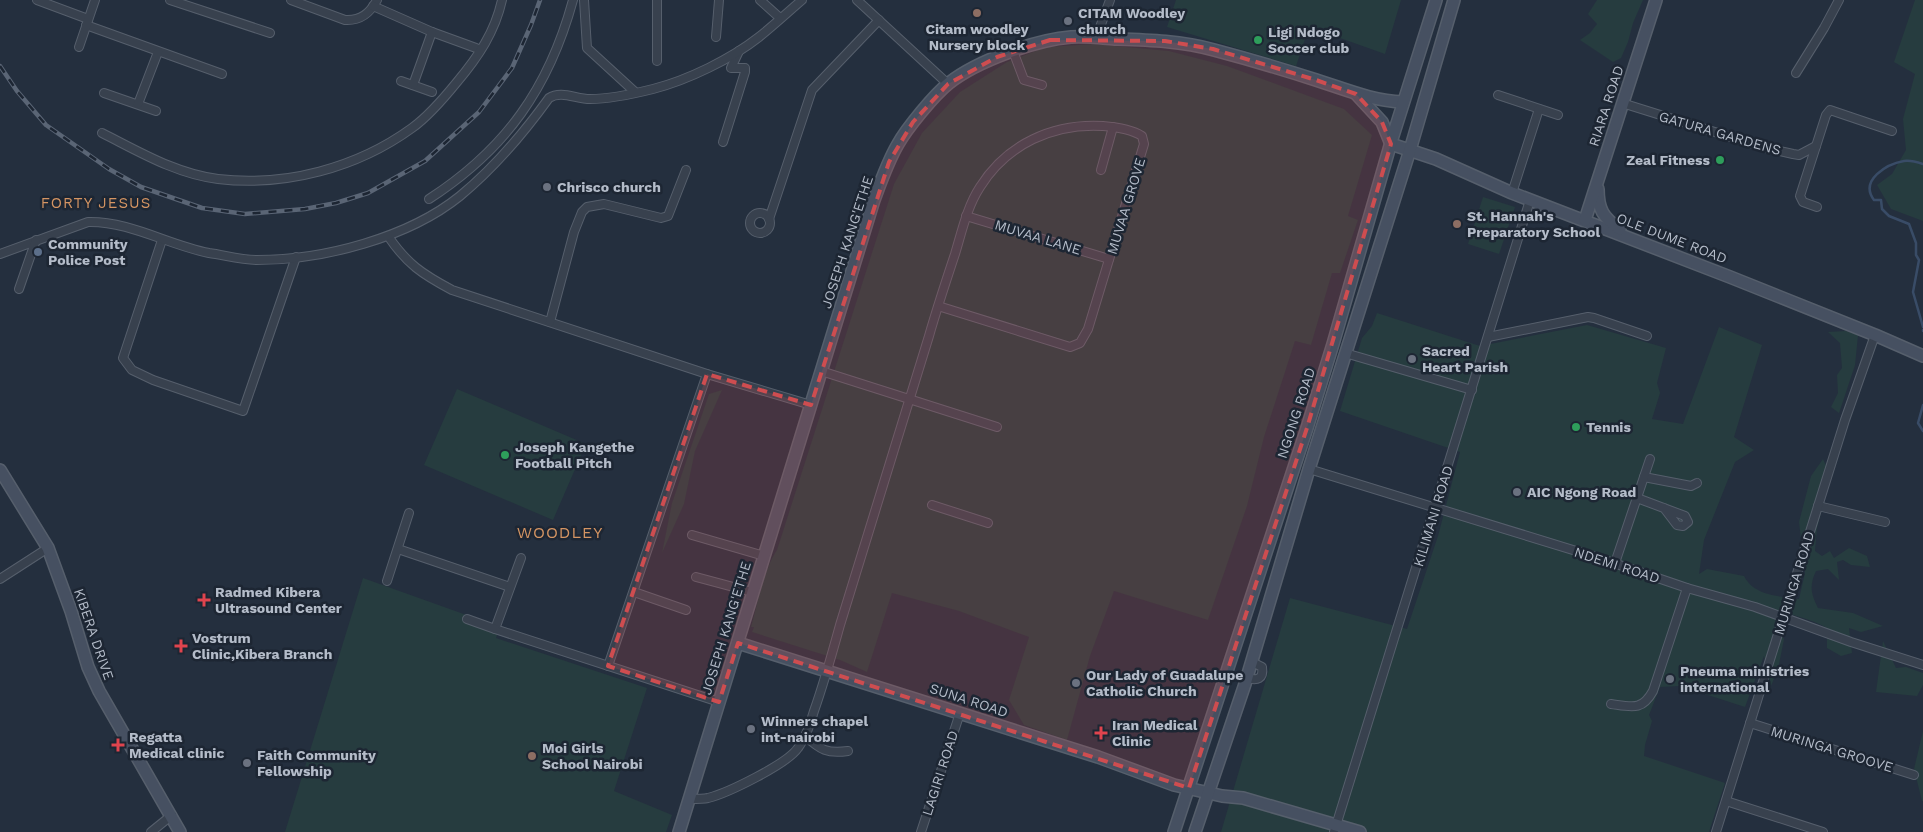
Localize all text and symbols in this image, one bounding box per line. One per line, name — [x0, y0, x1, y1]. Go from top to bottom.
place label: CITAM Woodley church — [1078, 5, 1185, 37]
marker: Citam woodley Nursery block — [971, 7, 983, 19]
marker: CITAM Woodley church — [1062, 15, 1074, 27]
place label: Citam woodley Nursery block — [925, 21, 1029, 53]
place label: Ligi Ndogo Soccer club — [1268, 24, 1349, 56]
marker: Ligi Ndogo Soccer club — [1252, 34, 1264, 46]
street label: RIARA ROAD — [1585, 63, 1627, 149]
street label: GATURA GARDENS — [1657, 108, 1783, 158]
place label: Zeal Fitness — [1626, 152, 1711, 168]
marker: Zeal Fitness — [1714, 154, 1726, 166]
street label: MUVAA GROVE — [1104, 156, 1148, 256]
street label: JOSEPH KANG'ETHE — [818, 174, 876, 310]
place label: Chrisco church — [557, 179, 661, 195]
marker: Chrisco church — [541, 181, 553, 193]
district label: FORTY JESUS — [41, 194, 151, 212]
place label: St. Hannah's Preparatory School — [1467, 208, 1600, 240]
street label: OLE DUME ROAD — [1615, 210, 1729, 266]
street label: MUVAA LANE — [993, 216, 1083, 258]
marker: St. Hannah's Preparatory School — [1451, 218, 1463, 230]
place label: Community Police Post — [48, 236, 128, 268]
marker: Community Police Post — [32, 246, 44, 258]
place label: Sacred Heart Parish — [1422, 343, 1508, 375]
marker: Sacred Heart Parish — [1406, 353, 1418, 365]
street label: NGONG ROAD — [1274, 365, 1318, 461]
place label: Tennis — [1586, 419, 1631, 435]
marker: Tennis — [1570, 421, 1582, 433]
place label: Joseph Kangethe Football Pitch — [515, 439, 634, 471]
marker: Joseph Kangethe Football Pitch — [499, 449, 511, 461]
street label: KILIMANI ROAD — [1410, 463, 1456, 569]
place label: AIC Ngong Road — [1527, 484, 1636, 500]
marker: AIC Ngong Road — [1511, 486, 1523, 498]
district label: WOODLEY — [517, 523, 603, 542]
street label: MURINGA ROAD — [1771, 529, 1817, 637]
street label: NDEMI ROAD — [1572, 544, 1662, 586]
street label: JOSEPH KANG'ETHE — [698, 559, 754, 697]
place label: Radmed Kibera Ultrasound Center — [215, 584, 342, 616]
street label: KIBERA DRIVE — [71, 586, 117, 682]
marker: Radmed Kibera Ultrasound Center — [197, 593, 211, 607]
place label: Vostrum Clinic,Kibera Branch — [192, 630, 332, 662]
marker: Vostrum Clinic,Kibera Branch — [174, 639, 188, 653]
place label: Pneuma ministries international — [1680, 663, 1810, 695]
place label: Our Lady of Guadalupe Catholic Church — [1086, 667, 1243, 699]
marker: Pneuma ministries international — [1664, 673, 1676, 685]
marker: Our Lady of Guadalupe Catholic Church — [1070, 677, 1082, 689]
street label: SUNA ROAD — [928, 680, 1010, 720]
place label: Winners chapel int-nairobi — [761, 713, 868, 745]
place label: Iran Medical Clinic — [1112, 717, 1198, 749]
marker: Winners chapel int-nairobi — [745, 723, 757, 735]
street label: MURINGA GROOVE — [1769, 723, 1895, 775]
marker: Iran Medical Clinic — [1094, 726, 1108, 740]
street label: LAGIRI ROAD — [919, 728, 961, 818]
place label: Regatta Medical clinic — [129, 729, 224, 761]
marker: Regatta Medical clinic — [111, 738, 125, 752]
place label: Moi Girls School Nairobi — [542, 740, 643, 772]
place label: Faith Community Fellowship — [257, 747, 376, 779]
marker: Moi Girls School Nairobi — [526, 750, 538, 762]
marker: Faith Community Fellowship — [241, 757, 253, 769]

